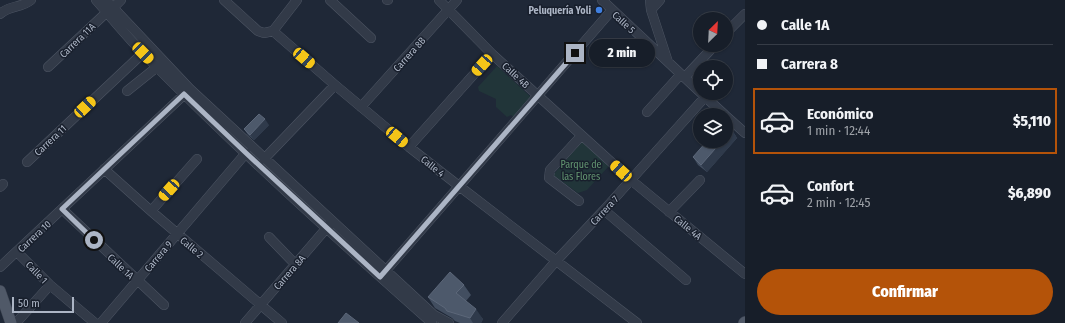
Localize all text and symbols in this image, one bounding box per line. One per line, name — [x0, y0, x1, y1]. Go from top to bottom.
place label: Peluquería Yoli — [528, 4, 591, 17]
marker: Peluquería Yoli — [594, 5, 604, 15]
street label: Calle 5 — [609, 9, 638, 37]
north arrow — [693, 12, 733, 52]
map controls — [693, 12, 733, 148]
text: Calle 1A — [781, 16, 829, 34]
street label: Carrera 11A — [57, 20, 99, 61]
street label: Carrera 8B — [391, 34, 429, 74]
callout: 2 min — [589, 39, 655, 67]
car — [130, 40, 156, 66]
route end — [566, 44, 584, 62]
text: 2 min — [608, 45, 636, 60]
car — [291, 46, 317, 70]
car — [470, 52, 494, 78]
text: Carrera 8 — [781, 55, 838, 73]
street label: Calle 4B — [499, 60, 532, 92]
button: locate — [693, 60, 733, 100]
car — [72, 94, 98, 120]
icon: car — [759, 103, 795, 139]
text: Económico — [807, 105, 874, 123]
button: layers — [693, 108, 733, 148]
text: $5,110 — [1013, 112, 1051, 130]
street label: Carrera 11 — [32, 123, 69, 159]
text: 1 min · 12:44 — [807, 123, 870, 138]
car — [384, 125, 410, 149]
street label: Calle 4 — [418, 154, 447, 180]
park label: Parque de las Flores — [561, 159, 602, 183]
car — [608, 159, 634, 183]
icon: car — [759, 175, 795, 211]
car — [157, 177, 181, 203]
text: Confort — [807, 177, 854, 195]
text: $6,890 — [1008, 184, 1051, 202]
street label: Carrera 7 — [588, 193, 621, 228]
text: 2 min · 12:45 — [807, 195, 870, 210]
street label: Calle 4A — [671, 213, 704, 243]
street label: Carrera 10 — [16, 218, 54, 255]
route start — [85, 231, 103, 249]
street label: Calle 2 — [177, 235, 206, 261]
street label: Carrera 9 — [142, 239, 175, 275]
street label: Calle 1A — [105, 252, 136, 282]
street label: Carrera 8A — [271, 252, 309, 293]
street label: Calle 1 — [23, 259, 50, 286]
button: Confirmar — [757, 269, 1053, 315]
scale bar — [12, 295, 74, 314]
text: 50 m — [18, 297, 40, 310]

